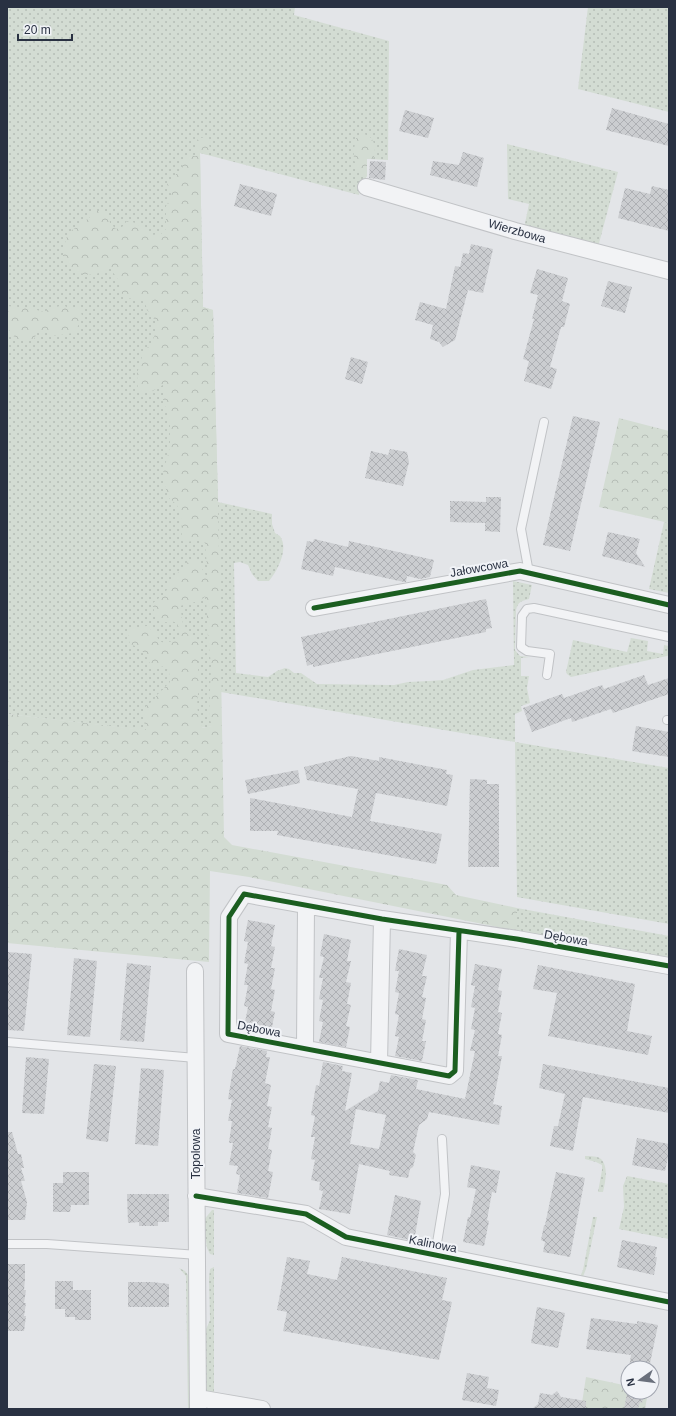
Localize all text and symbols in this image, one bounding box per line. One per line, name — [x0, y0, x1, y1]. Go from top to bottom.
scale bar — [18, 16, 72, 42]
text: 20 m — [24, 23, 51, 37]
street label: Wierzbowa — [487, 216, 548, 246]
street label: Jałowcowa — [449, 556, 509, 580]
street label: Dębowa — [543, 927, 589, 949]
street label: Dębowa — [236, 1018, 282, 1040]
street label: Topolowa — [189, 1128, 203, 1179]
street label: Kalinowa — [408, 1232, 459, 1256]
north arrow — [620, 1360, 660, 1400]
text: N — [624, 1377, 637, 1388]

